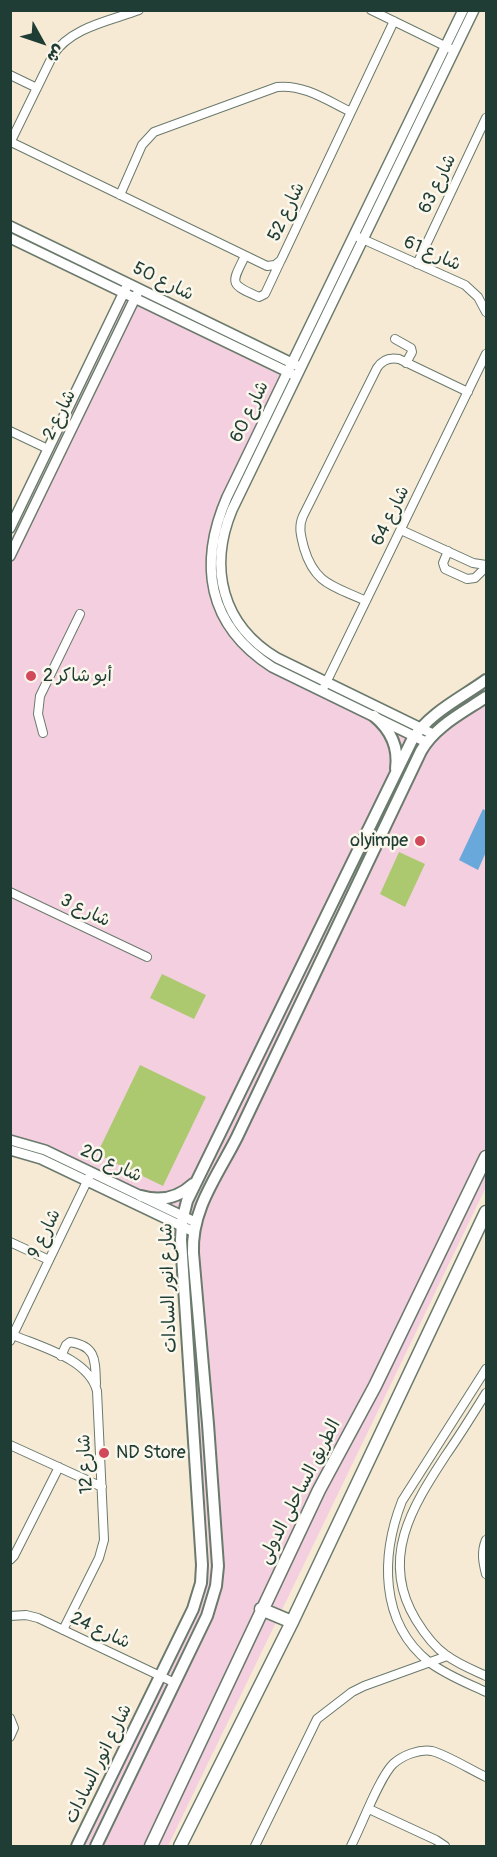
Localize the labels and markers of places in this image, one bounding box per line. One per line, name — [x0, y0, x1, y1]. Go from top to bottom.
place label: أبو شاكر 2 — [43, 665, 112, 687]
marker: أبو شاكر 2 — [24, 669, 38, 683]
place label: olyimpe — [350, 830, 408, 852]
marker: olyimpe — [413, 834, 427, 848]
place label: ND Store — [116, 1442, 186, 1464]
marker: ND Store — [97, 1446, 111, 1460]

